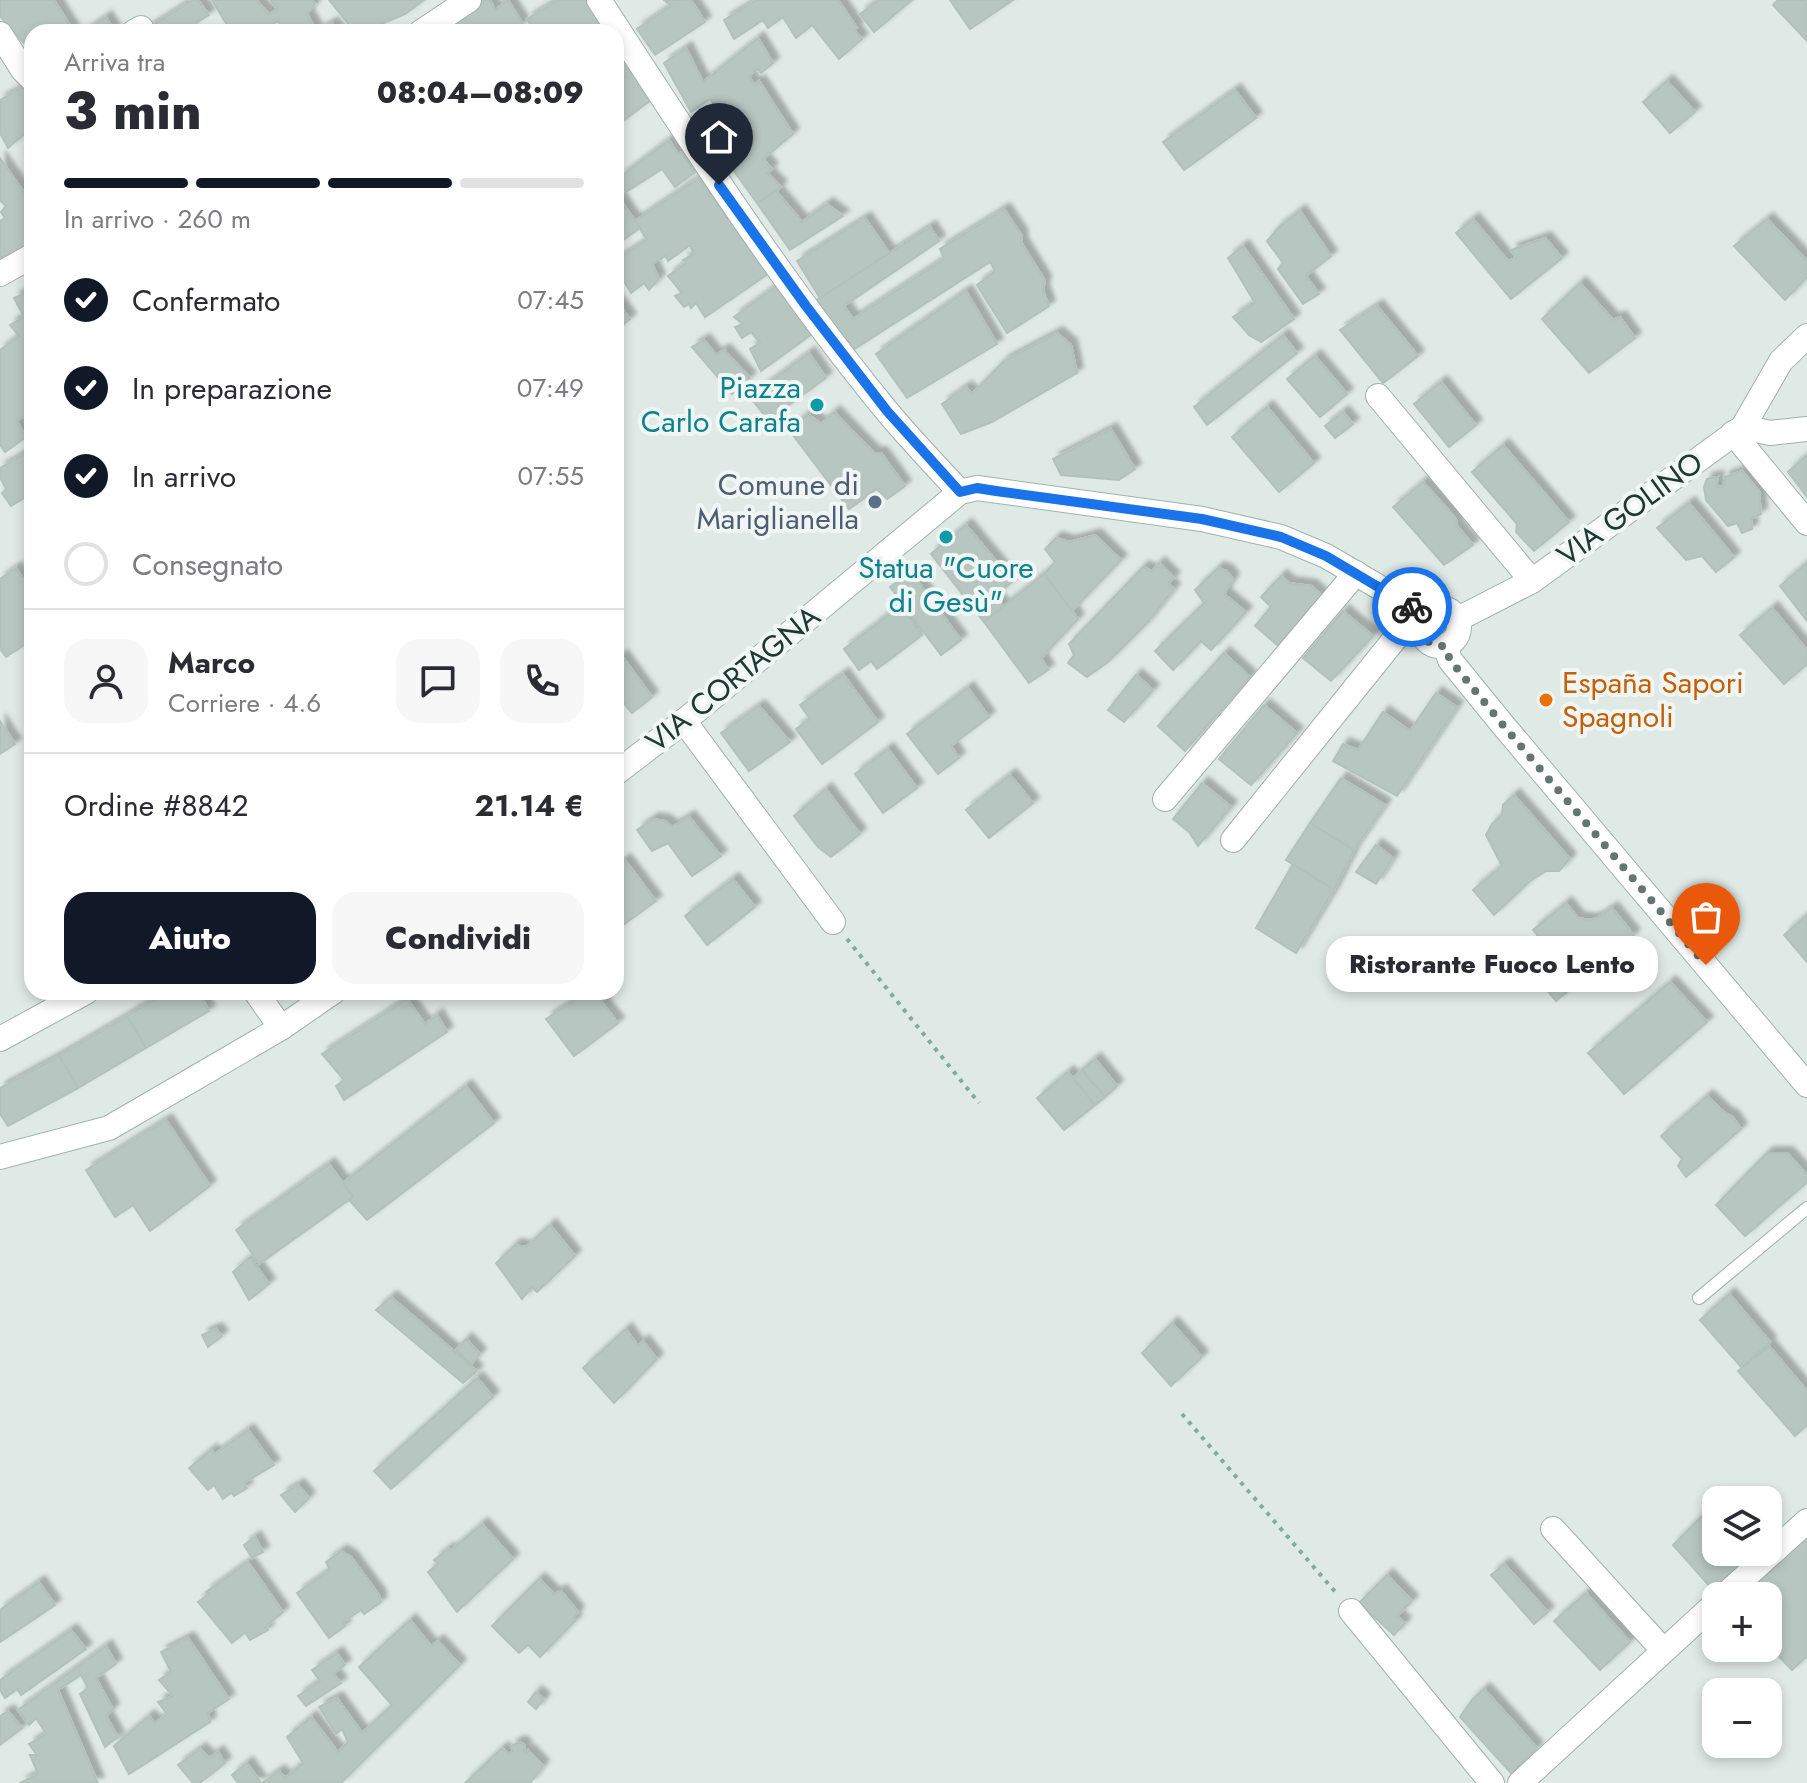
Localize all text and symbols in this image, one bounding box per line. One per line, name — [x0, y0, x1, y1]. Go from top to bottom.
text: Arriva tra — [64, 43, 165, 81]
text: 08:04–08:09 — [377, 71, 584, 114]
text: 3 min — [64, 73, 202, 149]
pin — [685, 103, 753, 185]
icon: home — [697, 115, 741, 159]
text: In arrivo · 260 m — [64, 200, 251, 238]
icon: check — [64, 278, 108, 322]
text: Confermato — [132, 279, 280, 322]
text: 07:45 — [517, 281, 584, 319]
icon: check — [64, 366, 108, 410]
place label: Piazza Carlo Carafa — [641, 366, 801, 443]
text: In preparazione — [132, 367, 332, 410]
text: 07:49 — [517, 369, 584, 407]
marker: Piazza Carlo Carafa — [808, 396, 826, 414]
street label: VIA GOLINO — [1548, 441, 1711, 576]
icon: check — [64, 454, 108, 498]
text: In arrivo — [132, 455, 236, 498]
text: 07:55 — [518, 457, 584, 495]
place label: Comune di Mariglianella — [697, 463, 859, 540]
marker: Comune di Mariglianella — [866, 493, 884, 511]
marker: Statua "Cuore di Gesù" — [937, 528, 955, 546]
text: Consegnato — [132, 543, 283, 586]
place label: Statua "Cuore di Gesù" — [858, 546, 1034, 623]
courier — [1372, 567, 1452, 647]
icon: bike — [1390, 585, 1434, 629]
street label: VIA CORTAGNA — [636, 595, 829, 762]
button: person — [64, 639, 148, 723]
button: chat — [396, 639, 480, 723]
button: phone — [500, 639, 584, 723]
text: Marco — [168, 641, 255, 684]
place label: España Sapori Spagnoli — [1562, 661, 1744, 738]
text: Corriere · 4.6 — [168, 684, 321, 722]
marker: España Sapori Spagnoli — [1537, 691, 1555, 709]
text: Ordine #8842 — [64, 784, 249, 827]
text: 21.14 € — [475, 784, 584, 827]
pin — [1672, 883, 1740, 965]
button: Aiuto — [64, 892, 316, 984]
button: Condividi — [332, 892, 584, 984]
icon: bag — [1684, 895, 1728, 939]
callout: Ristorante Fuoco Lento — [1326, 937, 1658, 993]
text: Ristorante Fuoco Lento — [1349, 945, 1635, 983]
map controls — [1702, 1486, 1782, 1758]
button: layers — [1702, 1486, 1782, 1566]
button: + — [1702, 1582, 1782, 1662]
button: − — [1702, 1678, 1782, 1758]

